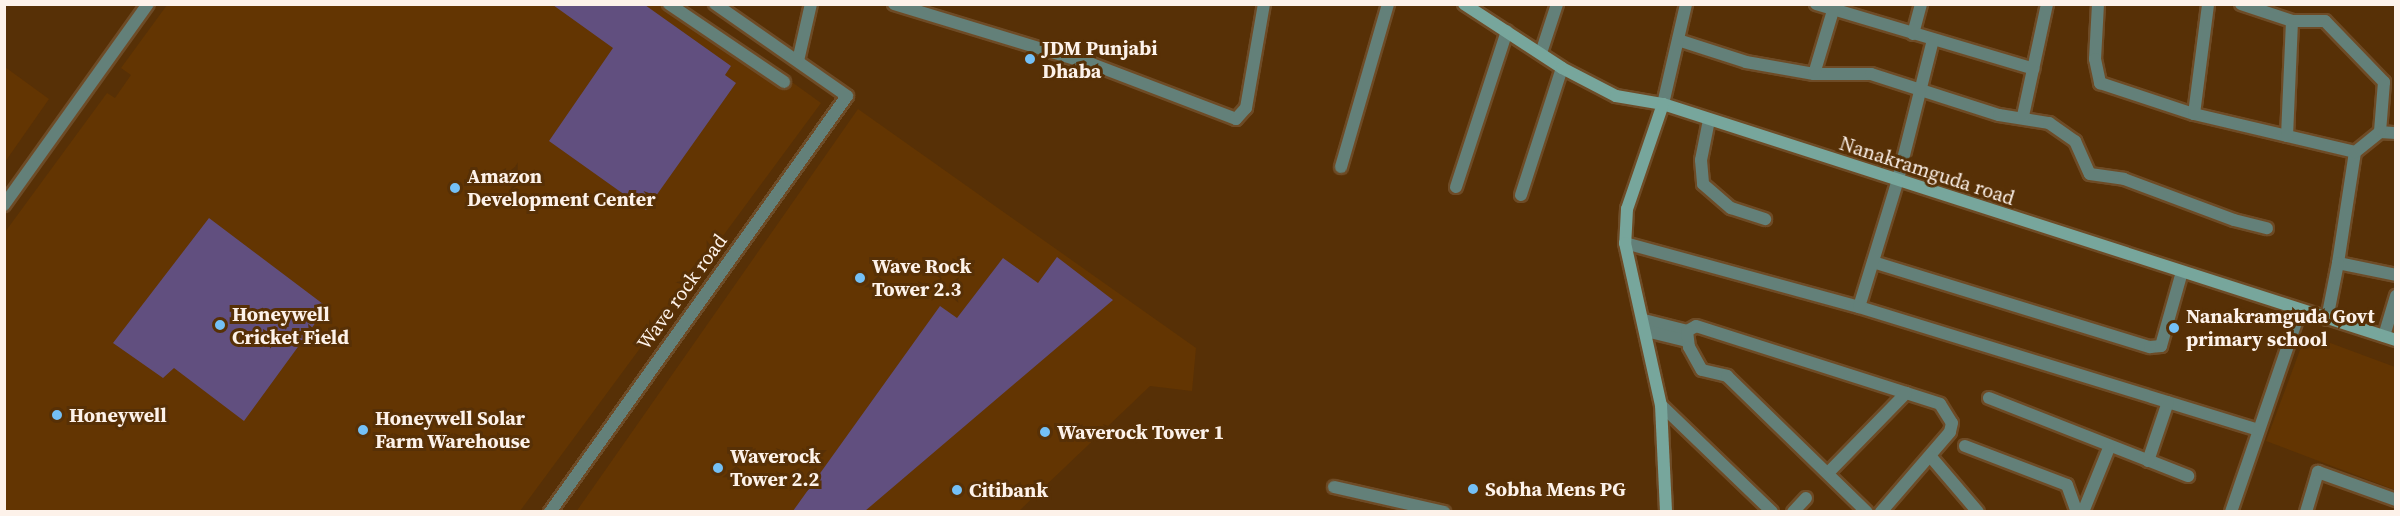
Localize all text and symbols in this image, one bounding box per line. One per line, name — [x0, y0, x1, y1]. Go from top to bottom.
place label: JDM Punjabi Dhaba — [1042, 36, 1158, 83]
marker: JDM Punjabi Dhaba — [1023, 52, 1037, 66]
street label: Nanakramguda road — [1836, 131, 2018, 211]
place label: Amazon Development Center — [467, 164, 655, 211]
marker: Amazon Development Center — [448, 181, 462, 195]
street label: Wave rock road — [632, 229, 732, 355]
place label: Wave Rock Tower 2.3 — [872, 254, 971, 301]
marker: Wave Rock Tower 2.3 — [853, 271, 867, 285]
place label: Honeywell Cricket Field — [232, 302, 349, 349]
place label: Nanakramguda Govt primary school — [2186, 304, 2375, 351]
marker: Honeywell Cricket Field — [213, 318, 227, 332]
marker: Nanakramguda Govt primary school — [2167, 321, 2181, 335]
place label: Honeywell — [69, 403, 167, 427]
place label: Honeywell Solar Farm Warehouse — [375, 406, 531, 453]
marker: Honeywell — [50, 408, 64, 422]
place label: Waverock Tower 1 — [1057, 420, 1224, 444]
marker: Honeywell Solar Farm Warehouse — [356, 423, 370, 437]
marker: Waverock Tower 1 — [1038, 425, 1052, 439]
place label: Waverock Tower 2.2 — [730, 444, 821, 491]
marker: Waverock Tower 2.2 — [711, 461, 725, 475]
place label: Sobha Mens PG — [1485, 477, 1626, 501]
place label: Citibank — [969, 478, 1048, 502]
marker: Sobha Mens PG — [1466, 482, 1480, 496]
marker: Citibank — [950, 483, 964, 497]

